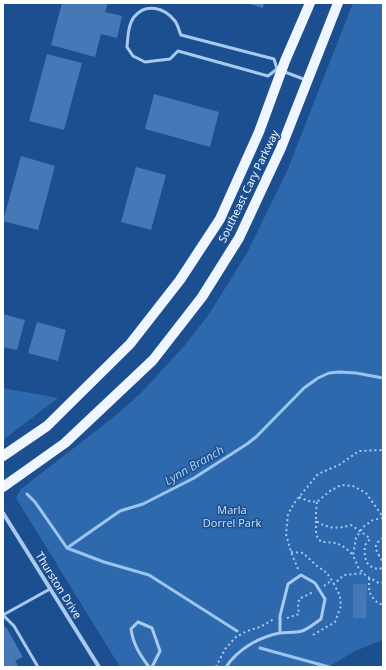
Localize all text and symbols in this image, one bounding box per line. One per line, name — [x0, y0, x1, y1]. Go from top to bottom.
street label: Southeast Cary Parkway — [214, 127, 282, 245]
water label: Lynn Branch — [161, 441, 227, 489]
park label: Marla Dorrel Park — [203, 502, 261, 530]
street label: Thurston Drive — [32, 549, 86, 621]

